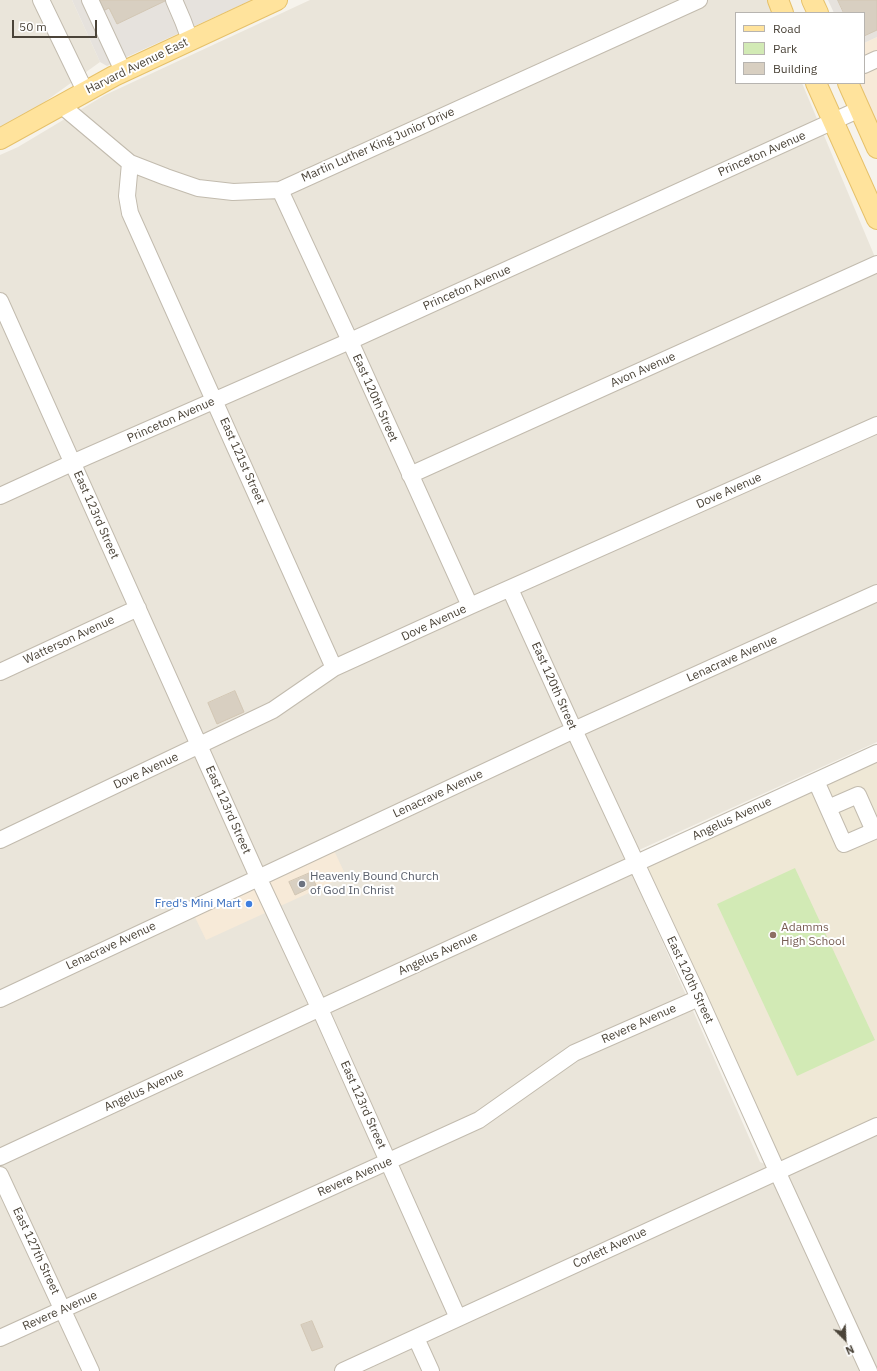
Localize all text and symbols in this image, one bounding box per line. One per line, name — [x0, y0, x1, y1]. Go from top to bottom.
scale bar — [14, 12, 99, 38]
legend — [735, 12, 865, 84]
text: 50 m — [19, 19, 47, 34]
text: Road — [773, 21, 801, 36]
street label: Harvard Avenue East — [84, 35, 190, 97]
text: Park — [773, 41, 797, 56]
text: Building — [773, 61, 817, 76]
street label: Martin Luther King Junior Drive — [299, 105, 457, 185]
street label: Princeton Avenue — [716, 128, 808, 180]
street label: Princeton Avenue — [421, 262, 513, 314]
street label: Avon Avenue — [608, 349, 678, 391]
street label: East 120th Street — [349, 352, 401, 444]
street label: Princeton Avenue — [125, 394, 217, 446]
street label: East 121st Street — [216, 415, 268, 507]
street label: East 123rd Street — [70, 469, 122, 561]
street label: Dove Avenue — [694, 470, 764, 512]
street label: Dove Avenue — [399, 602, 469, 644]
street label: Watterson Avenue — [21, 613, 117, 667]
street label: Lenacrave Avenue — [684, 633, 780, 685]
street label: East 120th Street — [528, 640, 580, 732]
street label: Dove Avenue — [111, 750, 181, 792]
street label: East 123rd Street — [202, 764, 254, 856]
street label: Lenacrave Avenue — [391, 767, 485, 821]
street label: Angelus Avenue — [690, 794, 774, 844]
place label: Heavenly Bound Church of God In Christ — [310, 870, 439, 898]
marker: Heavenly Bound Church of God In Christ — [297, 879, 307, 889]
place label: Fred's Mini Mart — [155, 897, 241, 911]
marker: Fred's Mini Mart — [244, 899, 254, 909]
street label: Lenacrave Avenue — [64, 919, 158, 973]
place label: Adamms High School — [781, 921, 845, 949]
street label: Angelus Avenue — [396, 929, 480, 979]
marker: Adamms High School — [768, 930, 778, 940]
street label: East 120th Street — [663, 934, 717, 1026]
street label: Revere Avenue — [599, 1001, 679, 1047]
street label: East 123rd Street — [337, 1059, 389, 1151]
street label: Angelus Avenue — [102, 1065, 186, 1115]
street label: Revere Avenue — [315, 1154, 395, 1200]
street label: East 127th Street — [9, 1205, 63, 1297]
street label: Corlett Avenue — [571, 1225, 649, 1271]
street label: Revere Avenue — [20, 1288, 100, 1334]
north arrow — [825, 1319, 865, 1359]
text: N — [843, 1342, 856, 1358]

